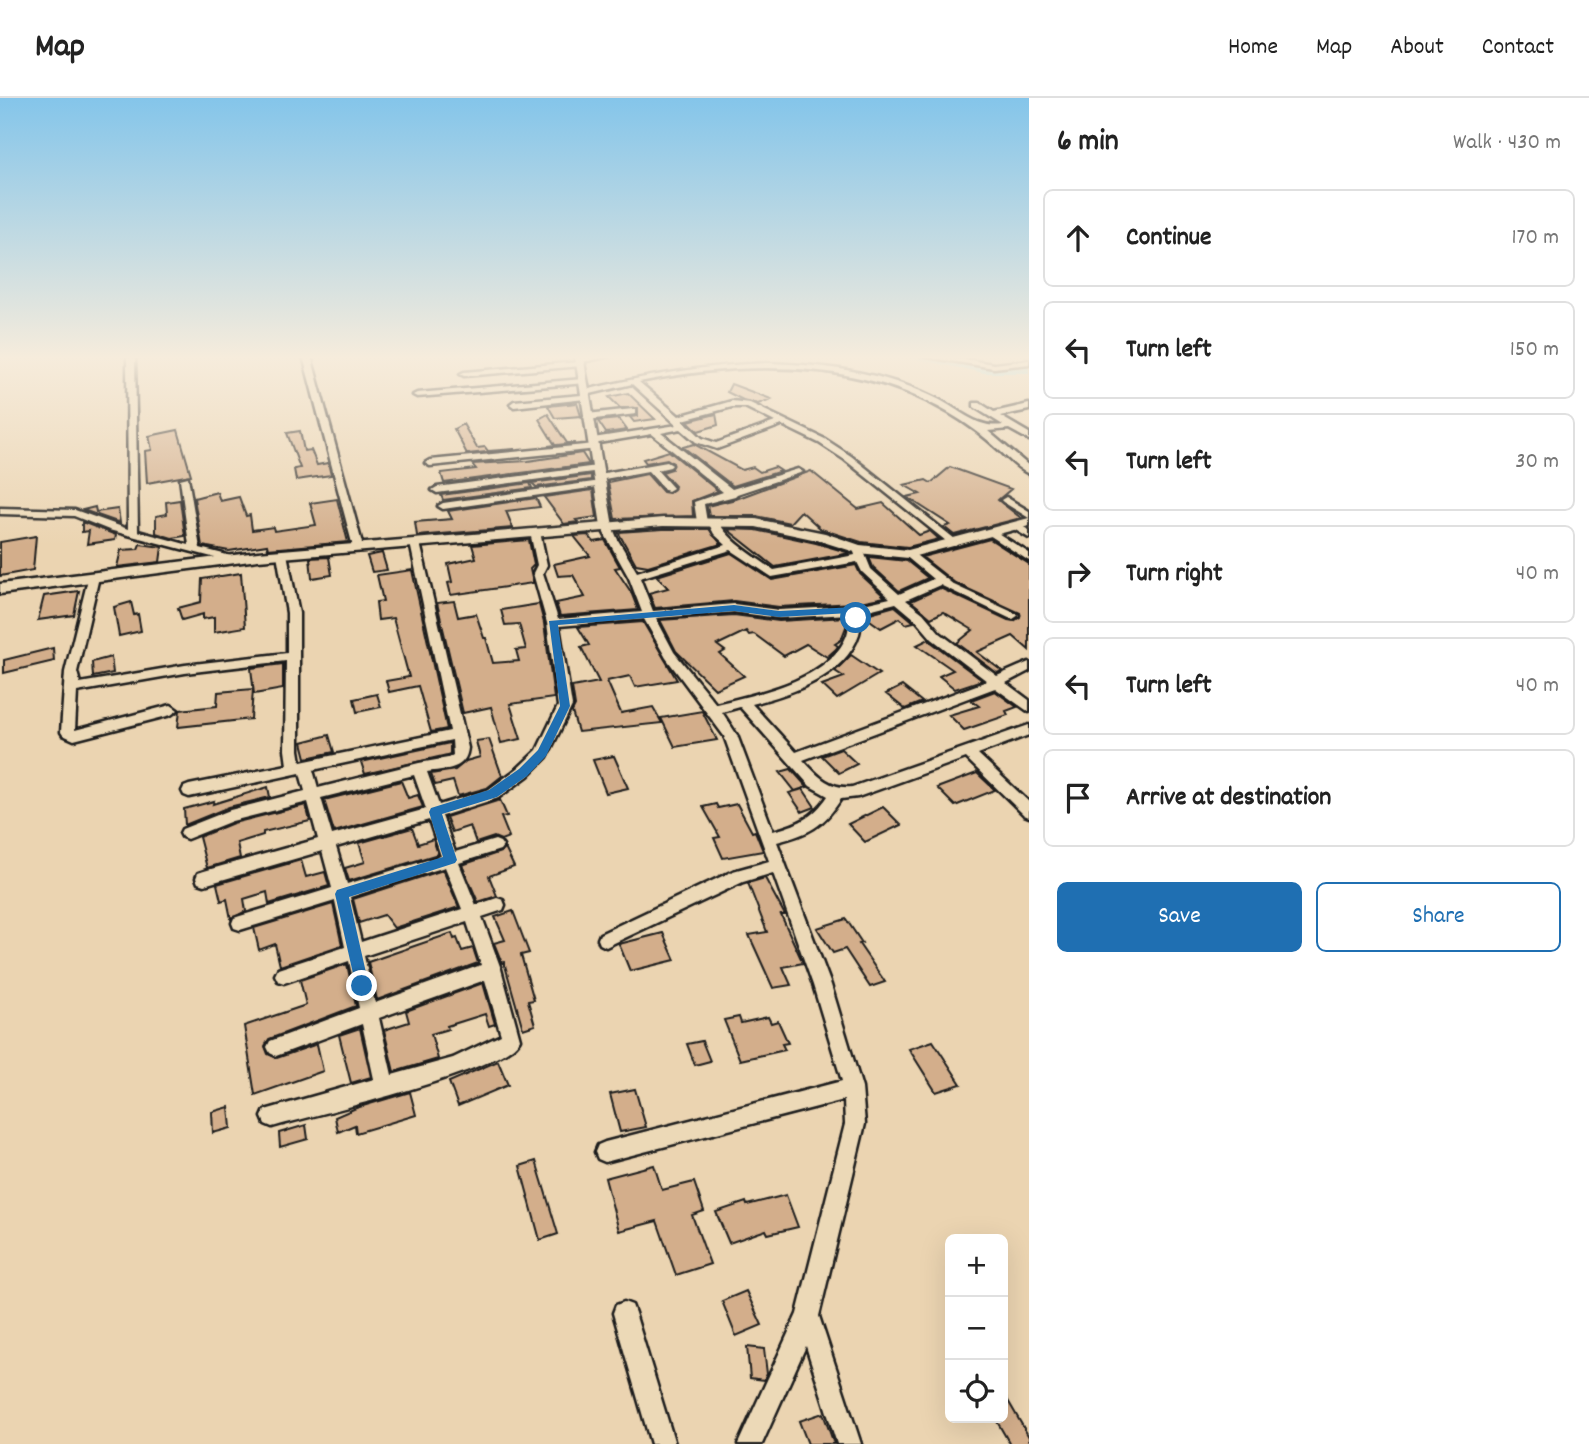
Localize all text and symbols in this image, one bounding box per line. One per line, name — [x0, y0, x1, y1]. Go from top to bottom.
text: Map — [35, 25, 85, 72]
text: Home — [1228, 31, 1278, 65]
text: Map — [1316, 31, 1352, 65]
text: About — [1390, 31, 1444, 65]
text: Contact — [1482, 31, 1554, 65]
text: 6 min — [1057, 122, 1119, 165]
text: Walk · 430 m — [1453, 127, 1561, 160]
icon: ahead — [1059, 219, 1097, 257]
text: Continue — [1126, 220, 1211, 257]
text: 170 m — [1512, 222, 1559, 255]
icon: left — [1059, 331, 1097, 369]
text: Turn left — [1126, 332, 1212, 369]
text: 150 m — [1510, 334, 1559, 367]
icon: left — [1059, 443, 1097, 481]
text: Turn left — [1126, 444, 1212, 481]
text: 30 m — [1515, 446, 1559, 479]
icon: right — [1059, 555, 1097, 593]
text: Turn right — [1126, 556, 1223, 593]
text: 40 m — [1516, 558, 1559, 591]
route start — [840, 602, 871, 633]
icon: left — [1059, 667, 1097, 705]
text: Turn left — [1126, 668, 1212, 705]
text: 40 m — [1516, 670, 1559, 703]
icon: arrive — [1059, 779, 1097, 817]
text: Arrive at destination — [1126, 780, 1331, 817]
button: Save — [1057, 882, 1302, 952]
button: Share — [1316, 882, 1561, 952]
route end — [346, 970, 377, 1001]
map controls — [945, 1234, 1008, 1423]
button: + — [945, 1234, 1008, 1297]
button: − — [945, 1297, 1008, 1360]
button: locate — [945, 1360, 1008, 1423]

